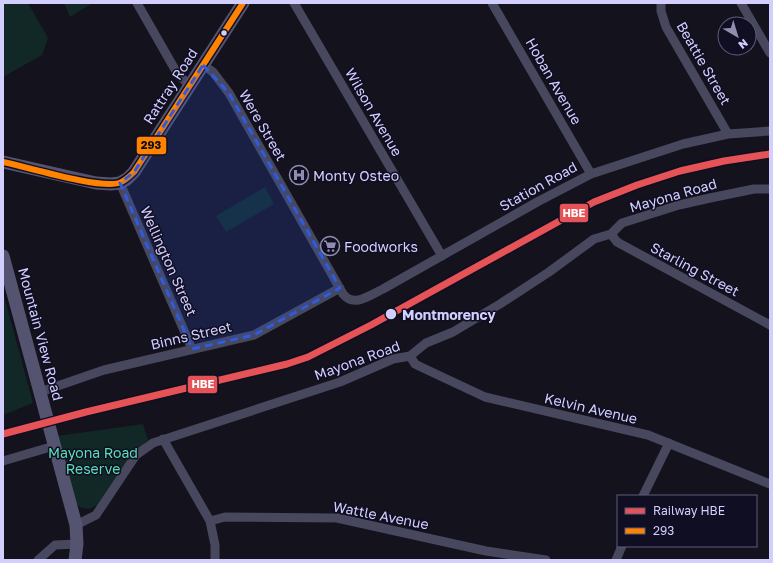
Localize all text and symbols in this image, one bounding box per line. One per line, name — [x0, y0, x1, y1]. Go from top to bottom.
north arrow — [717, 16, 757, 56]
street label: Beattie Street — [673, 18, 735, 108]
unlabelled marker — [219, 28, 229, 38]
street label: Hoban Avenue — [522, 35, 586, 127]
text: N — [736, 37, 751, 52]
street label: Rattray Road — [139, 45, 201, 127]
street label: Wilson Avenue — [342, 65, 406, 159]
street label: Were Street — [236, 86, 290, 164]
line badge: 293 — [136, 136, 167, 155]
text: 293 — [141, 138, 161, 151]
street label: Station Road — [496, 158, 580, 214]
hospital icon: Monty Osteo — [288, 164, 310, 186]
place label: Monty Osteo — [313, 167, 399, 184]
street label: Mayona Road — [627, 174, 719, 216]
street label: Wellington Street — [137, 203, 201, 319]
line badge: HBE — [559, 203, 589, 223]
text: HBE — [563, 206, 586, 219]
supermarket icon: Foodworks — [319, 235, 341, 257]
place label: Foodworks — [344, 238, 418, 255]
street label: Starling Street — [648, 238, 742, 300]
street label: Mountain View Road — [15, 266, 67, 402]
place label: Montmorency — [402, 306, 496, 323]
marker: Montmorency — [384, 307, 398, 321]
street label: Binns Street — [149, 317, 233, 353]
street label: Mayona Road — [312, 337, 402, 383]
line badge: HBE — [187, 375, 218, 394]
text: HBE — [192, 377, 215, 390]
street label: Kelvin Avenue — [543, 389, 639, 427]
park label: Mayona Road Reserve — [48, 444, 138, 477]
legend — [617, 495, 757, 547]
street label: Wattle Avenue — [332, 497, 430, 533]
text: Railway HBE — [653, 503, 725, 518]
text: 293 — [653, 523, 674, 538]

